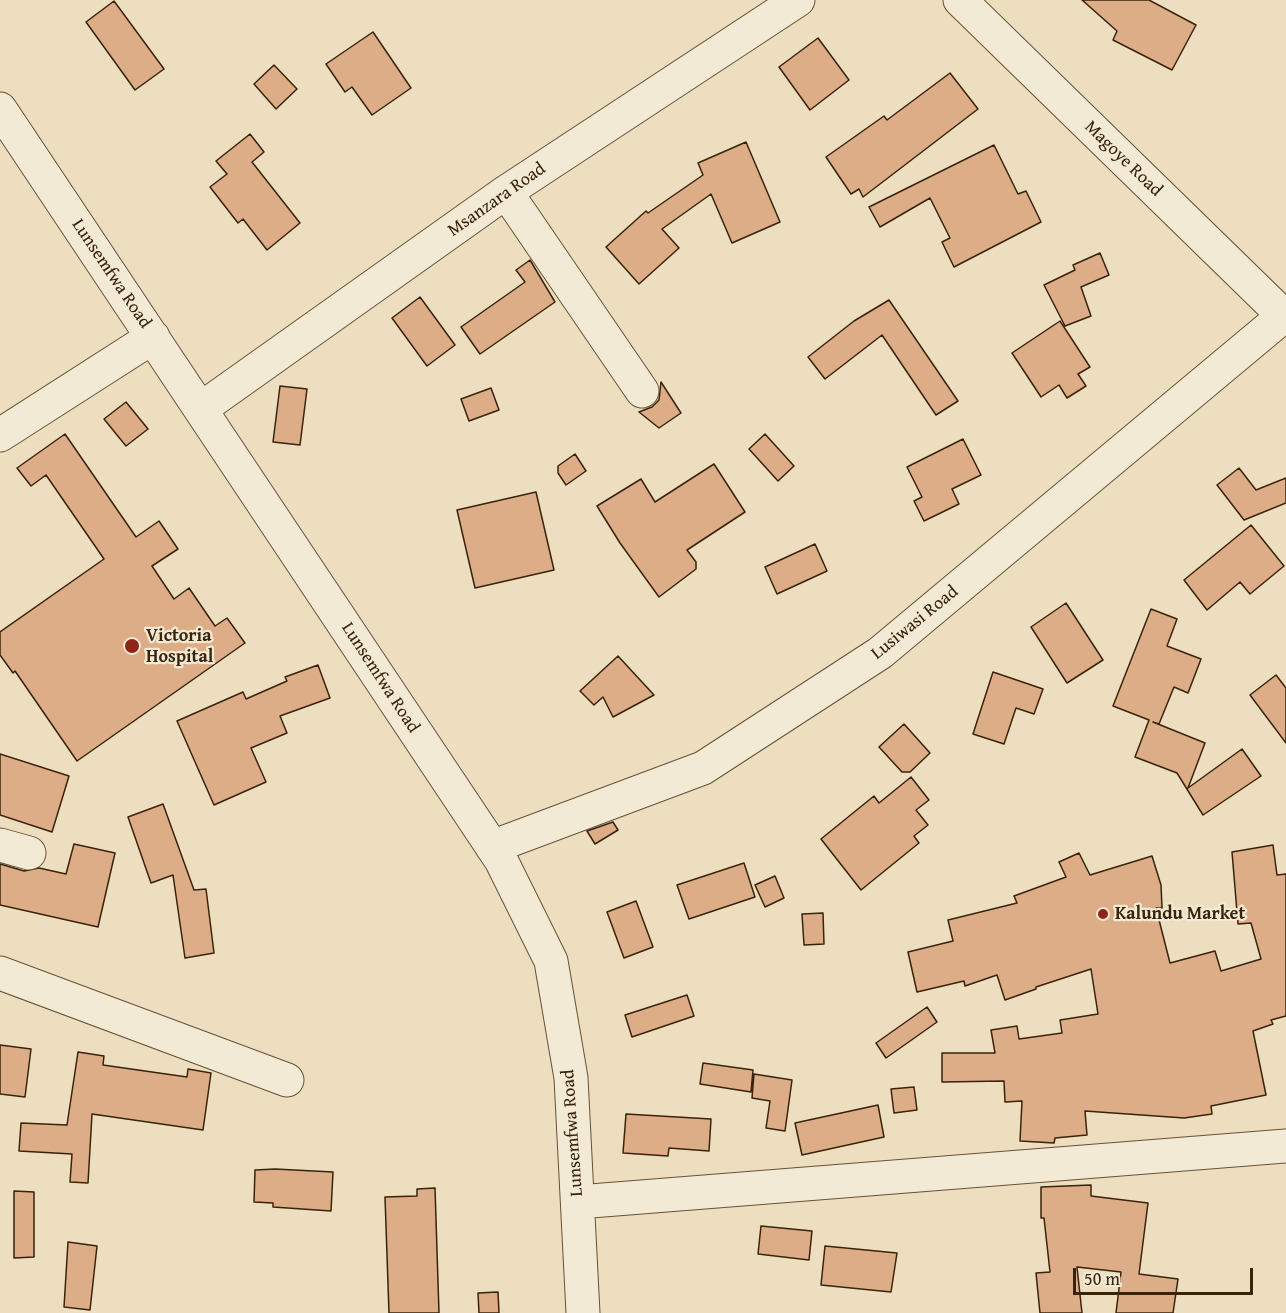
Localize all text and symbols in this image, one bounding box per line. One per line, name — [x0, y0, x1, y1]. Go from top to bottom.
street label: Magoye Road — [1080, 116, 1166, 202]
street label: Msanzara Road — [444, 158, 550, 242]
street label: Lunsemfwa Road — [66, 215, 156, 333]
street label: Lusiwasi Road — [867, 581, 963, 665]
street label: Lunsemfwa Road — [336, 619, 424, 737]
place label: Victoria Hospital — [146, 625, 213, 668]
marker: Victoria Hospital — [123, 637, 141, 655]
place label: Kalundu Market — [1115, 903, 1245, 925]
marker: Kalundu Market — [1096, 907, 1110, 921]
street label: Lunsemfwa Road — [558, 1069, 588, 1197]
scale bar — [1076, 1256, 1256, 1294]
text: 50 m — [1084, 1265, 1120, 1292]

